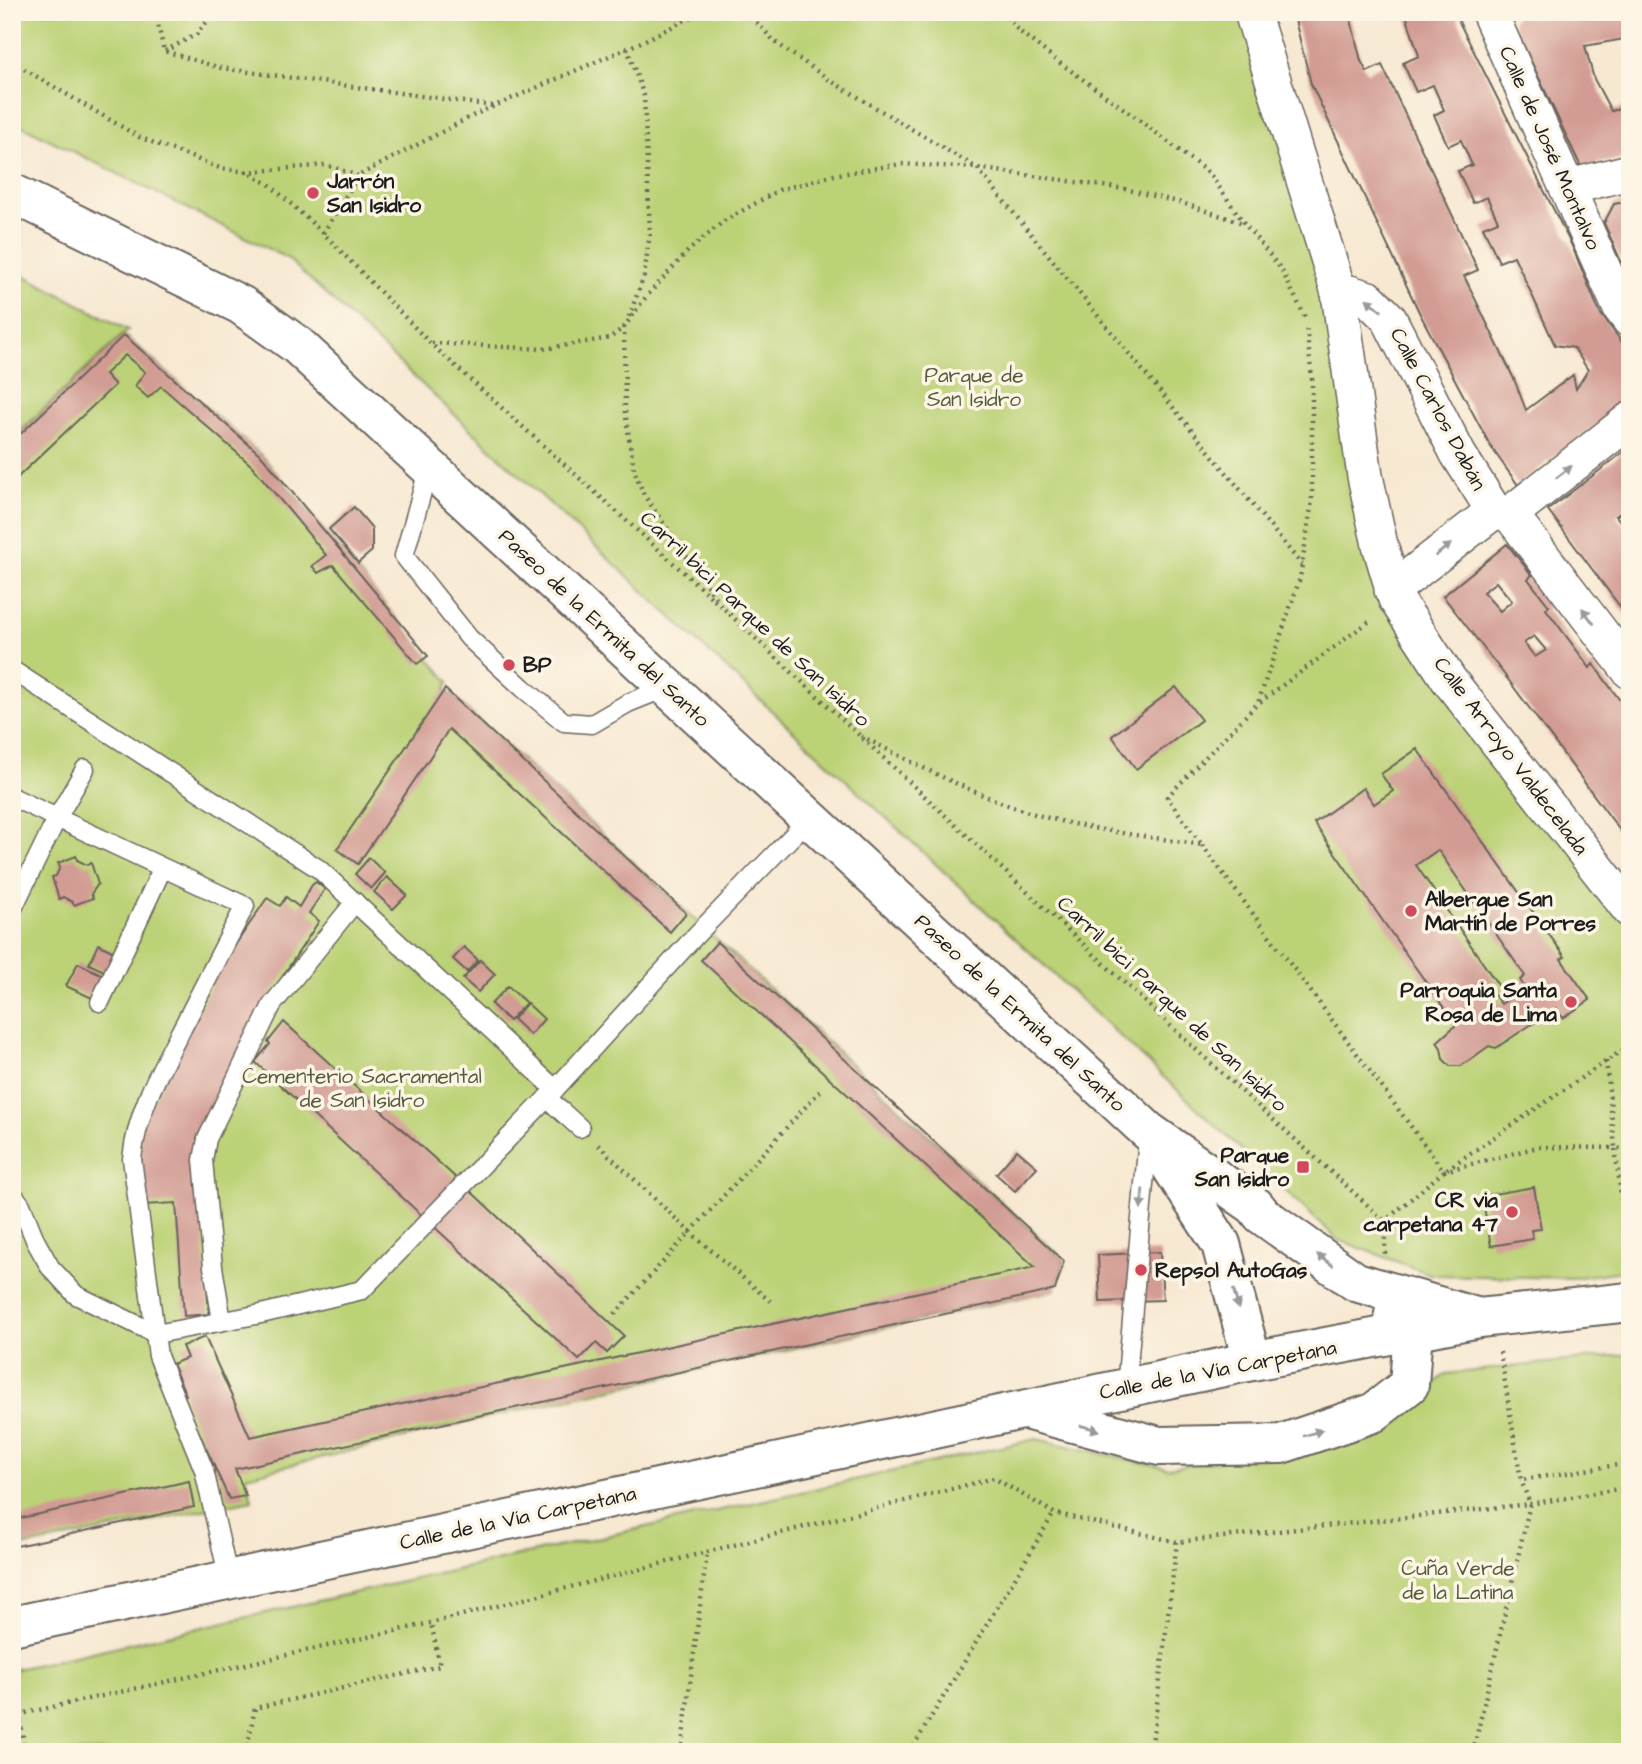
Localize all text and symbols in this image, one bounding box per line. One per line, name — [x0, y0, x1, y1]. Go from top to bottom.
street label: Calle de José Montalvo — [1492, 41, 1608, 255]
place label: Jarrón San Isidro — [326, 167, 421, 220]
marker: Jarrón San Isidro — [305, 185, 321, 201]
one-way arrow — [1365, 298, 1383, 313]
street label: Calle Carlos Dabán — [1383, 323, 1493, 495]
park label: Parque de San Isidro — [924, 361, 1024, 414]
one-way arrow — [1555, 465, 1573, 479]
street label: Carril bici Parque de San Isidro — [634, 504, 877, 734]
street label: Paseo de la Ermita del Santo — [492, 522, 716, 734]
one-way arrow — [1434, 543, 1452, 558]
one-way arrow — [1581, 608, 1596, 626]
place label: BP — [523, 651, 552, 680]
street label: Calle Arroyo Valdecelada — [1425, 651, 1595, 863]
marker: BP — [501, 657, 517, 673]
place label: Albergue San Martín de Porres — [1425, 885, 1596, 938]
street label: Carril bici Parque de San Isidro — [1051, 889, 1294, 1119]
marker: Albergue San Martín de Porres — [1403, 903, 1419, 919]
street label: Paseo de la Ermita del Santo — [908, 907, 1132, 1119]
place label: Parroquia Santa Rosa de Lima — [1400, 976, 1557, 1029]
marker: Parroquia Santa Rosa de Lima — [1563, 994, 1579, 1010]
park label: Cementerio Sacramental de San Isidro — [242, 1062, 482, 1115]
place label: Parque San Isidro — [1194, 1141, 1290, 1194]
marker: Parque San Isidro — [1295, 1159, 1311, 1175]
place label: CR via carpetana 47 — [1363, 1186, 1498, 1240]
one-way arrow — [1136, 1189, 1147, 1211]
marker: CR via carpetana 47 — [1504, 1204, 1520, 1220]
one-way arrow — [1316, 1253, 1334, 1267]
place label: Repsol AutoGas — [1155, 1256, 1308, 1286]
marker: Repsol AutoGas — [1133, 1262, 1149, 1278]
one-way arrow — [1231, 1289, 1241, 1310]
street label: Calle de la Vía Carpetana — [1097, 1333, 1339, 1408]
one-way arrow — [1079, 1423, 1100, 1433]
one-way arrow — [1303, 1427, 1324, 1438]
street label: Calle de la Vía Carpetana — [397, 1479, 639, 1558]
park label: Cuña Verde de la Latina — [1401, 1554, 1515, 1607]

